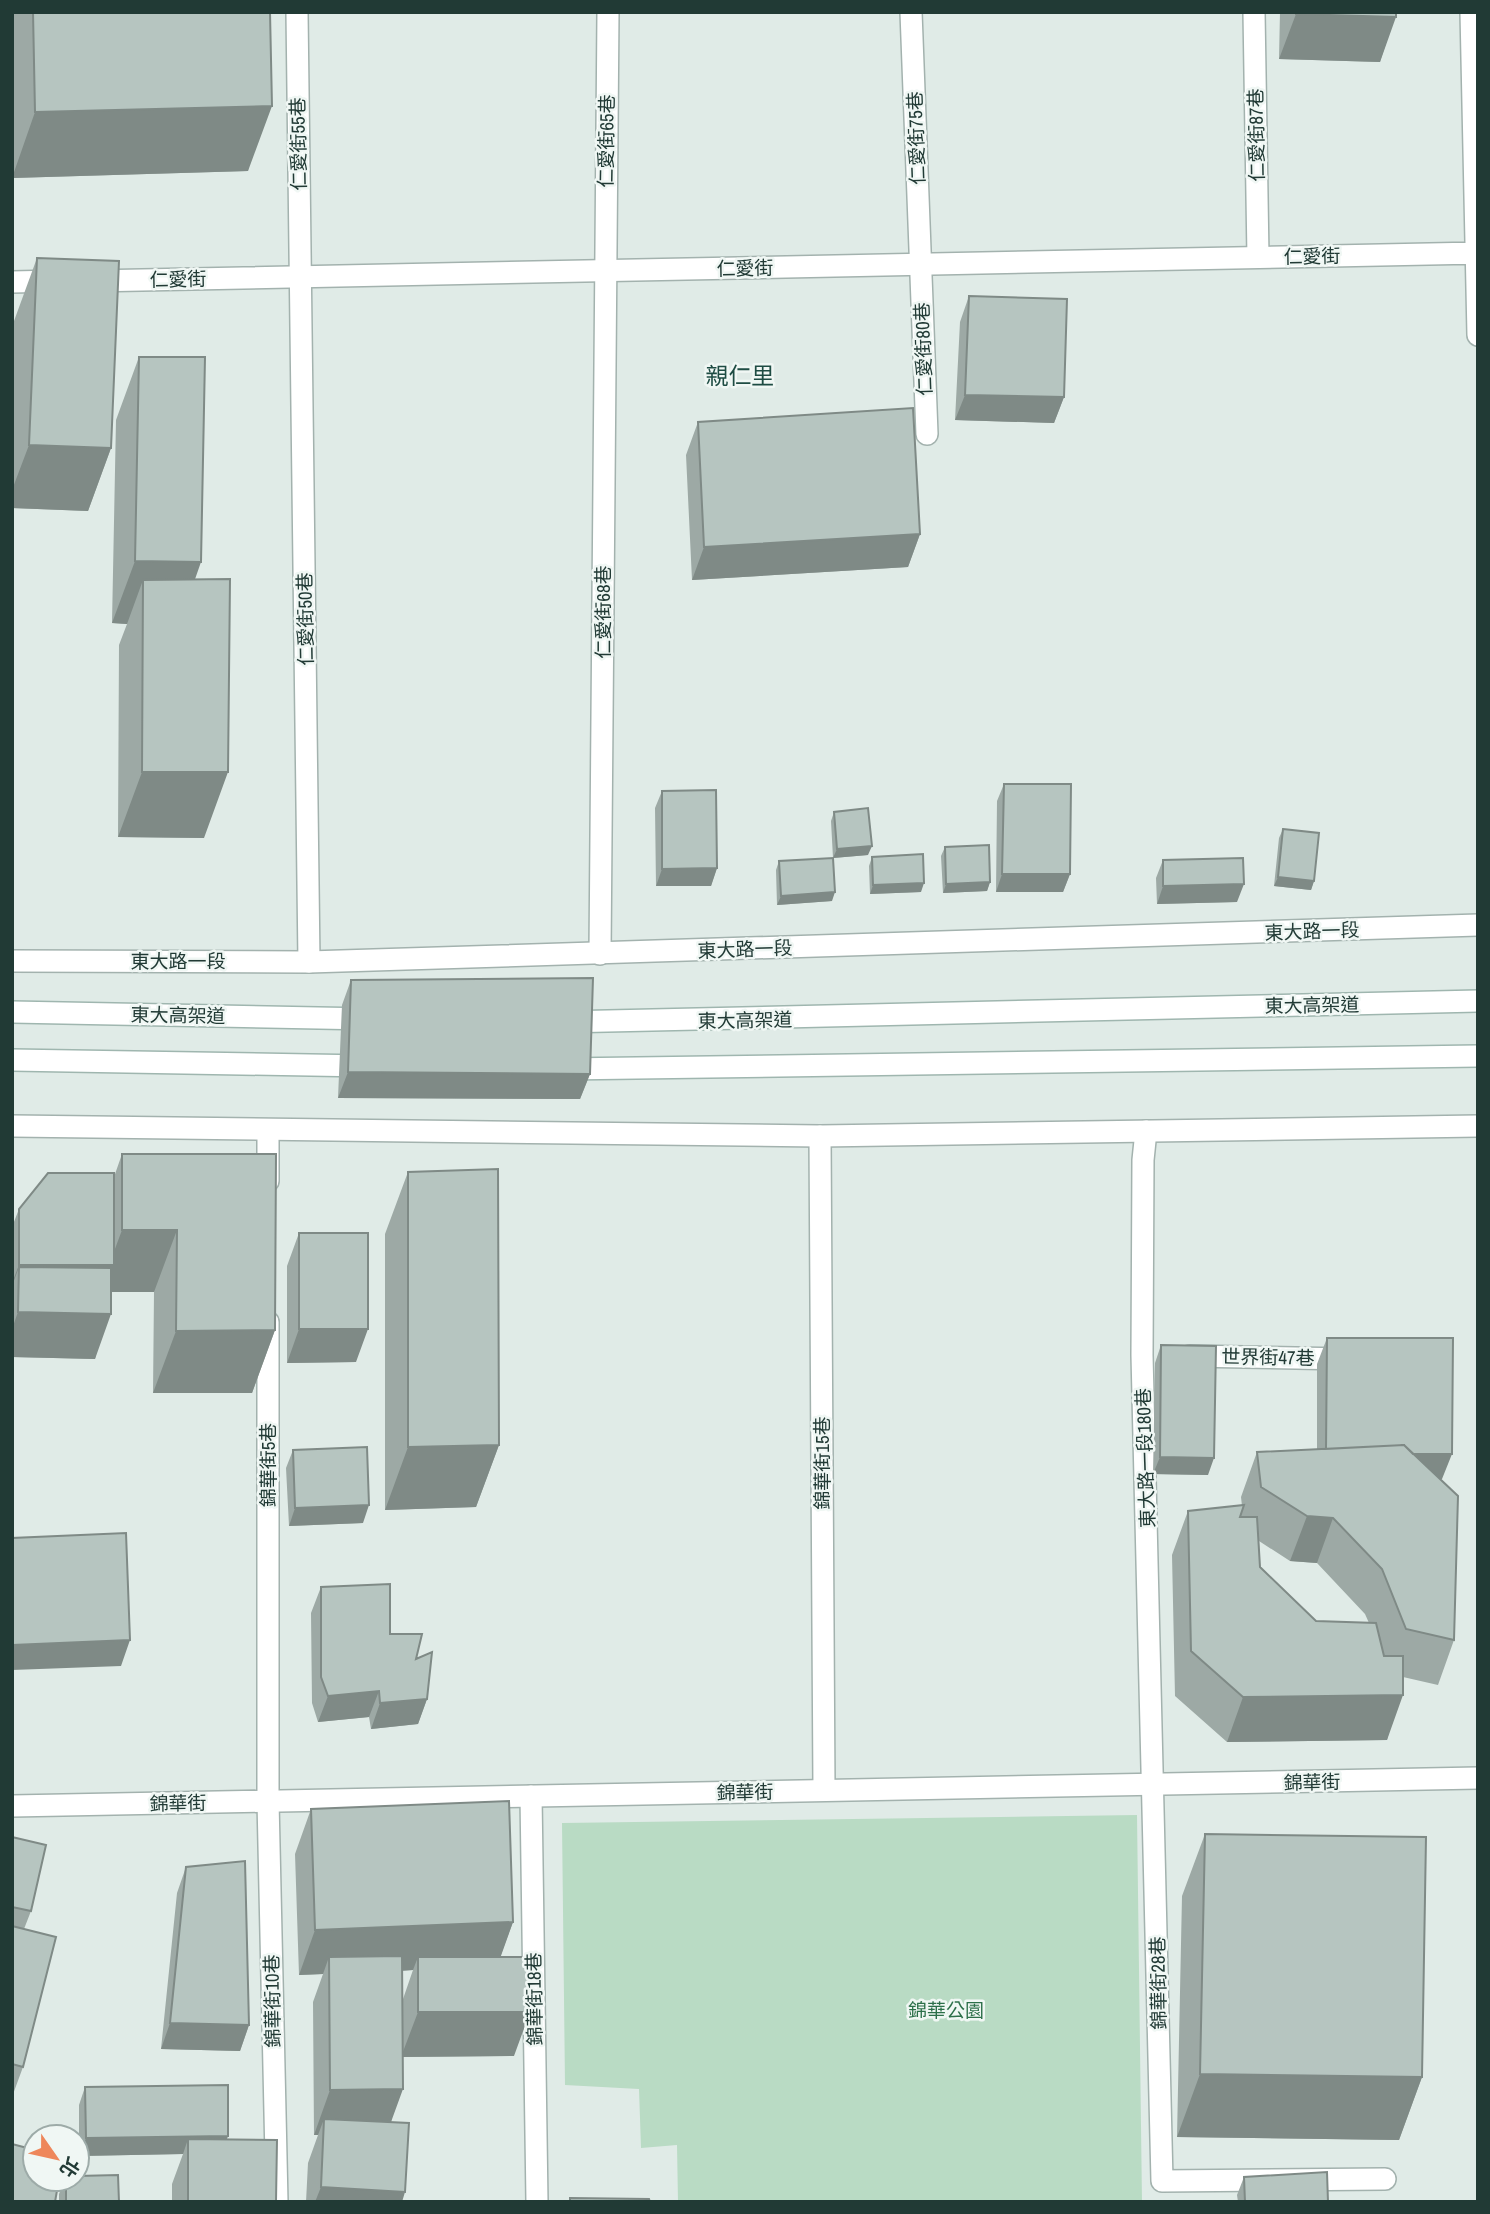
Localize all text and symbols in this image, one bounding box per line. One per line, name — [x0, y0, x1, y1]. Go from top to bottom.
street label: 仁愛街87巷 — [1242, 88, 1270, 182]
street label: 仁愛街75巷 — [901, 91, 931, 185]
street label: 仁愛街65巷 — [592, 94, 620, 188]
street label: 仁愛街55巷 — [284, 97, 312, 191]
street label: 仁愛街 — [1283, 243, 1341, 269]
street label: 仁愛街 — [716, 255, 774, 281]
street label: 仁愛街 — [149, 266, 207, 292]
street label: 仁愛街80巷 — [908, 302, 938, 396]
district label: 親仁里 — [706, 360, 775, 391]
street label: 仁愛街68巷 — [590, 565, 616, 659]
street label: 仁愛街50巷 — [291, 572, 319, 666]
street label: 東大路一段 — [1264, 916, 1360, 946]
street label: 東大路一段 — [697, 934, 793, 964]
street label: 東大路一段 — [130, 948, 226, 974]
street label: 東大高架道 — [1264, 991, 1360, 1019]
street label: 東大高架道 — [130, 1001, 226, 1029]
street label: 東大高架道 — [697, 1006, 793, 1034]
street label: 世界街47巷 — [1221, 1343, 1315, 1371]
street label: 東大路一段180巷 — [1130, 1388, 1160, 1528]
street label: 錦華街15巷 — [809, 1416, 835, 1510]
street label: 錦華街5巷 — [255, 1423, 281, 1507]
street label: 錦華街 — [1283, 1769, 1341, 1795]
street label: 錦華街 — [716, 1779, 774, 1805]
street label: 錦華街 — [149, 1790, 207, 1816]
street label: 錦華街28巷 — [1144, 1936, 1172, 2030]
street label: 錦華街18巷 — [520, 1952, 548, 2046]
street label: 錦華街10巷 — [258, 1954, 286, 2048]
park label: 錦華公園 — [908, 1997, 984, 2023]
north arrow — [21, 2123, 91, 2193]
text: 北 — [54, 2152, 86, 2183]

